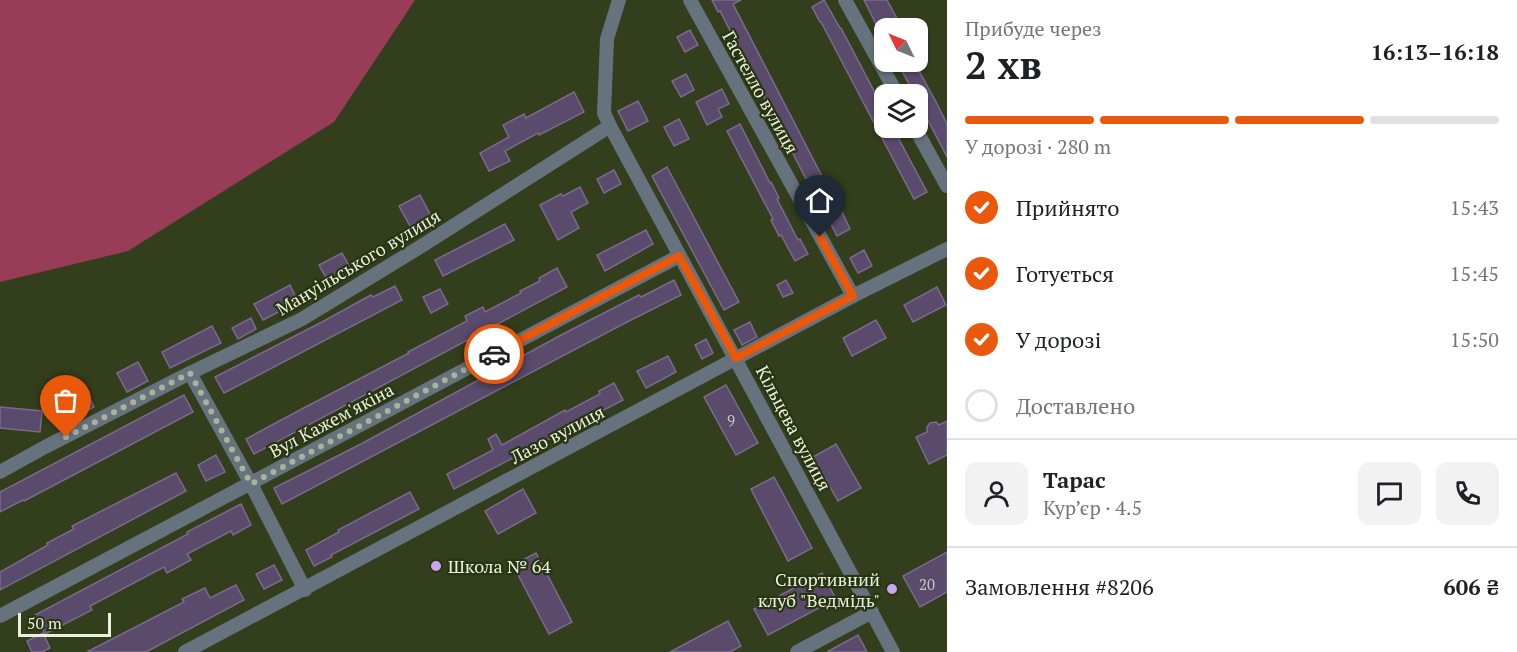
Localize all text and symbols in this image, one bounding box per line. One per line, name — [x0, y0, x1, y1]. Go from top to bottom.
text: Прибуде через — [965, 15, 1102, 42]
north arrow — [874, 18, 928, 72]
map controls — [874, 18, 928, 138]
street label: Гастелло вулиця — [717, 26, 805, 158]
text: 16:13–16:18 — [1371, 37, 1499, 66]
text: 2 хв — [965, 38, 1042, 90]
button: layers — [874, 84, 928, 138]
text: У дорозі · 280 m — [965, 133, 1111, 160]
pin — [794, 175, 845, 237]
icon: home — [803, 184, 836, 217]
icon: check — [965, 191, 998, 224]
text: Прийнято — [1016, 193, 1119, 222]
text: 15:43 — [1450, 194, 1499, 221]
street label: Мануільського вулиця — [271, 203, 445, 321]
icon: check — [965, 257, 998, 290]
text: Готується — [1016, 259, 1114, 288]
text: 15:45 — [1450, 260, 1499, 287]
icon: check — [965, 323, 998, 356]
courier — [464, 324, 524, 384]
text: У дорозі — [1016, 325, 1101, 354]
text: 15:50 — [1450, 326, 1499, 353]
icon: car — [478, 338, 511, 371]
street label: Кільцева вулиця — [751, 361, 837, 495]
pin — [40, 375, 91, 437]
street label: Вул Кажем'якіна — [264, 377, 398, 463]
icon: bag — [49, 384, 82, 417]
text: Доставлено — [1016, 391, 1135, 420]
street label: Лазо вулиця — [505, 399, 608, 469]
house number: 9 — [727, 410, 735, 430]
button: person — [965, 462, 1028, 525]
button: chat — [1358, 462, 1421, 525]
button: phone — [1436, 462, 1499, 525]
text: Тарас — [1043, 465, 1106, 494]
text: Кур’єр · 4.5 — [1043, 494, 1142, 521]
place label: Школа № 64 — [448, 554, 551, 578]
marker: Школа № 64 — [429, 559, 443, 573]
place label: Спортивний клуб "Ведмідь" — [758, 567, 880, 612]
text: Замовлення #8206 — [965, 572, 1154, 601]
text: 606 ₴ — [1443, 572, 1499, 601]
house number: 20 — [919, 574, 935, 594]
marker: Спортивний клуб "Ведмідь" — [885, 582, 899, 596]
scale bar — [18, 610, 111, 638]
text: 50 m — [27, 612, 62, 634]

